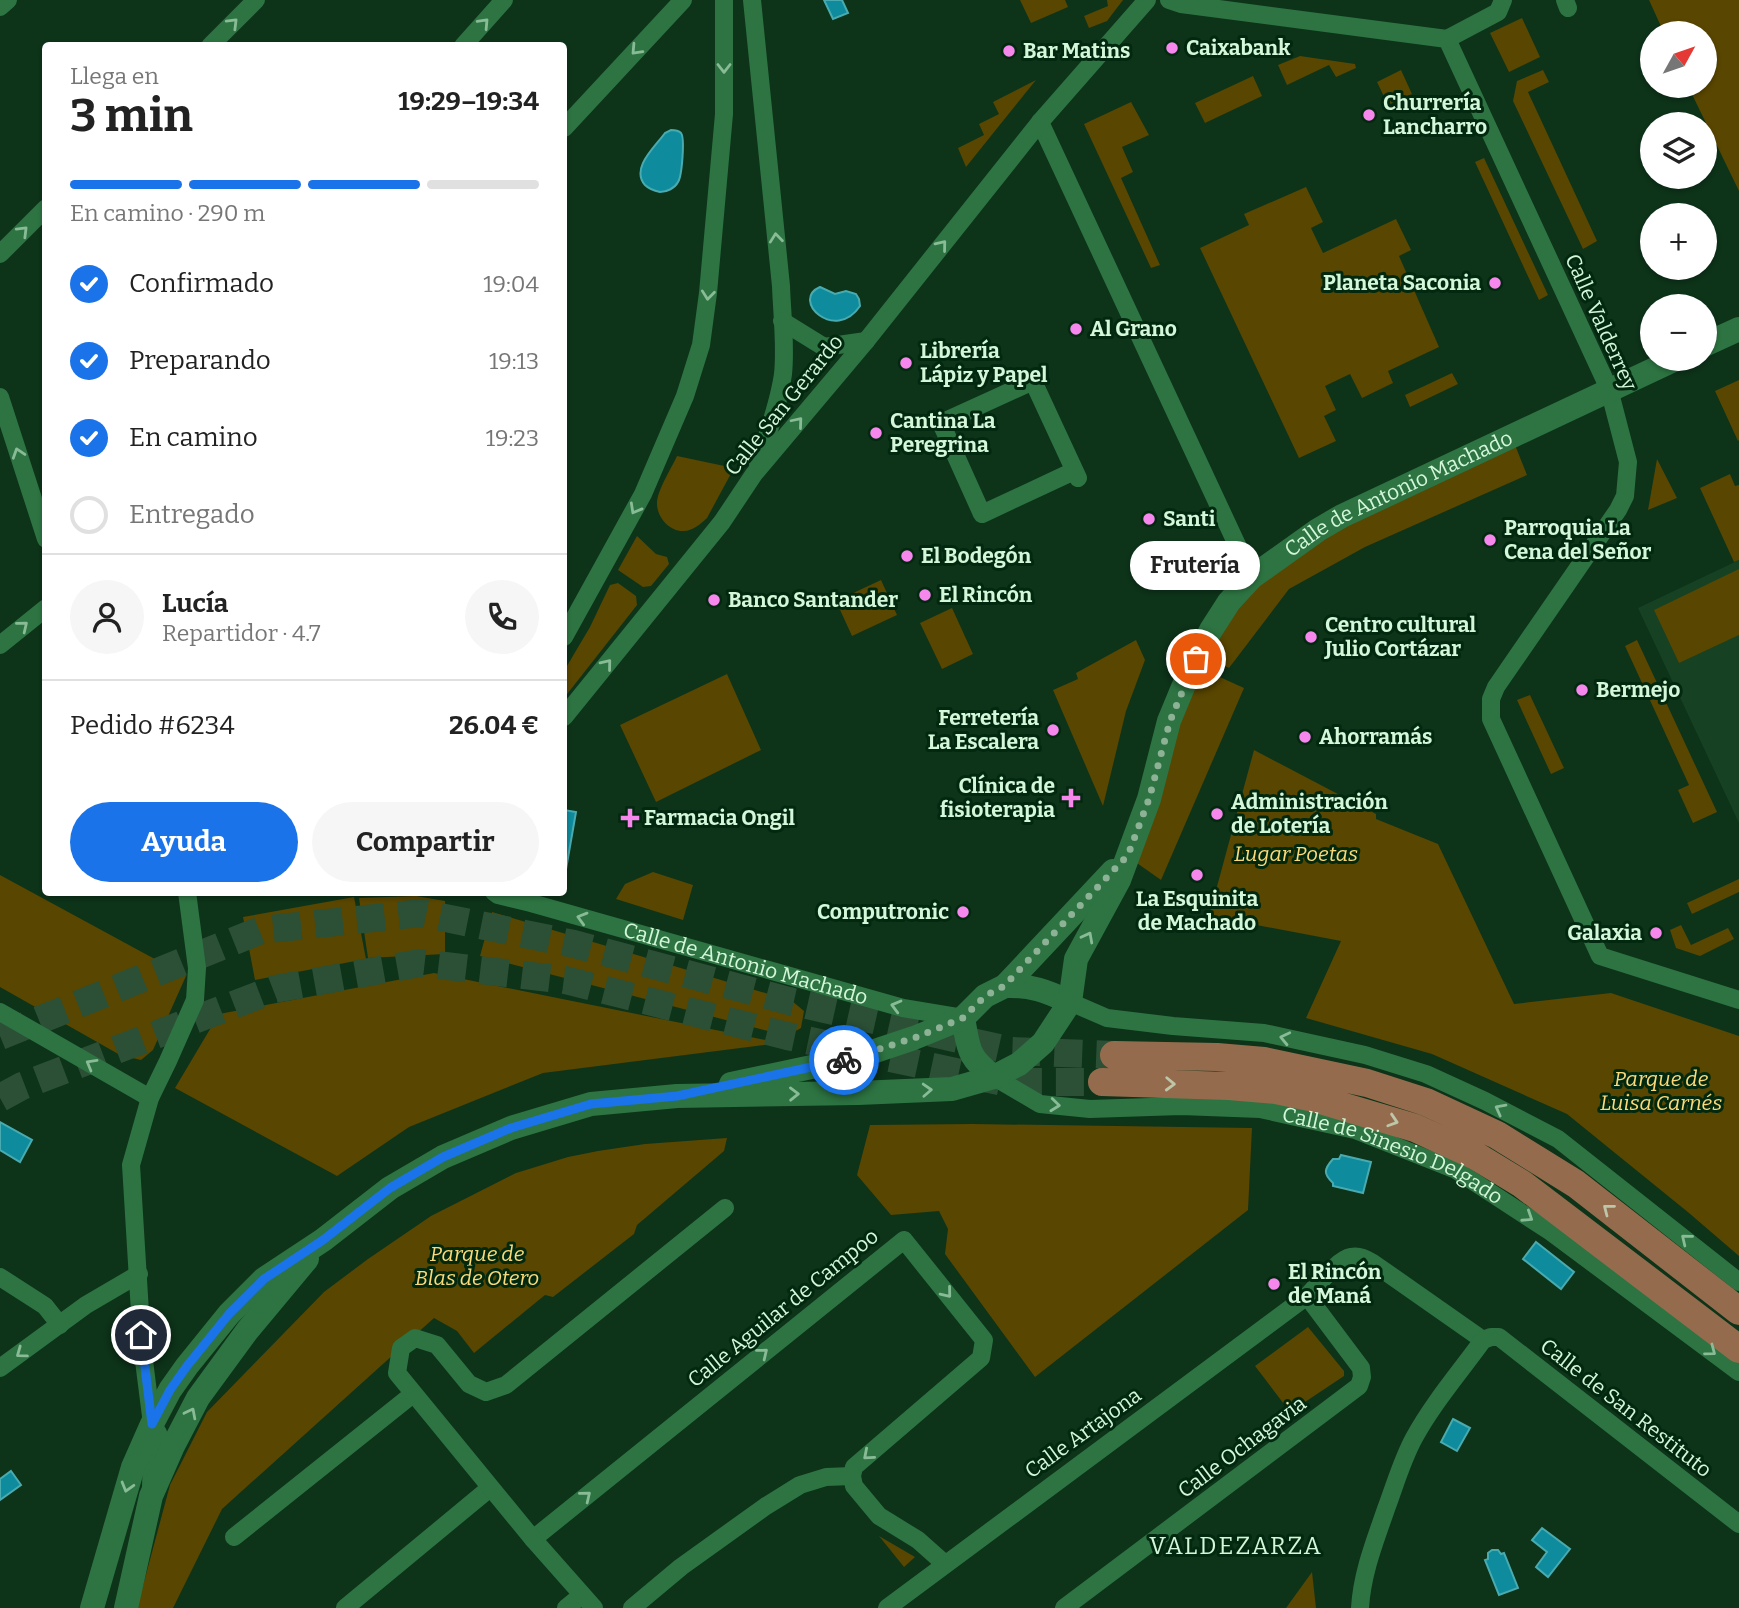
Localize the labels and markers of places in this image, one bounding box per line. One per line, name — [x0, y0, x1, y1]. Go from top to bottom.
place label: Caixabank — [1186, 35, 1291, 61]
place label: Bar Matins — [1023, 38, 1130, 64]
marker: Caixabank — [1164, 40, 1180, 56]
marker: Bar Matins — [1001, 43, 1017, 59]
place label: Churrería Lancharro — [1383, 90, 1487, 140]
marker: Churrería Lancharro — [1361, 107, 1377, 123]
place label: Planeta Saconia — [1323, 270, 1481, 296]
marker: Planeta Saconia — [1487, 275, 1503, 291]
place label: Al Grano — [1090, 316, 1177, 342]
marker: Al Grano — [1068, 321, 1084, 337]
place label: Librería Lápiz y Papel — [920, 338, 1048, 388]
marker: Librería Lápiz y Papel — [898, 355, 914, 371]
place label: Cantina La Peregrina — [890, 408, 996, 458]
marker: Cantina La Peregrina — [868, 425, 884, 441]
place label: Santi — [1163, 506, 1216, 532]
marker: Santi — [1141, 511, 1157, 527]
place label: Parroquia La Cena del Señor — [1504, 515, 1652, 565]
marker: Parroquia La Cena del Señor — [1482, 532, 1498, 548]
callout: Frutería — [1131, 540, 1261, 589]
place label: El Bodegón — [921, 543, 1032, 569]
marker: El Bodegón — [899, 548, 915, 564]
place label: El Rincón — [939, 582, 1033, 608]
place label: Banco Santander — [728, 587, 898, 613]
marker: El Rincón — [917, 587, 933, 603]
marker: Banco Santander — [706, 592, 722, 608]
place label: Centro cultural Julio Cortázar — [1324, 612, 1477, 662]
pin — [1166, 629, 1226, 689]
marker: Centro cultural Julio Cortázar — [1303, 629, 1319, 645]
place label: Bermejo — [1596, 677, 1680, 703]
marker: Bermejo — [1574, 682, 1590, 698]
place label: Ferretería La Escalera — [928, 705, 1039, 755]
marker: Ferretería La Escalera — [1045, 722, 1061, 738]
place label: Ahorramás — [1319, 724, 1432, 750]
marker: Ahorramás — [1297, 729, 1313, 745]
place label: Clínica de fisioterapia — [940, 773, 1055, 823]
marker: Clínica de fisioterapia — [1061, 788, 1081, 808]
place label: Administración de Lotería — [1231, 789, 1388, 839]
place label: Farmacia Ongil — [644, 805, 795, 831]
marker: Administración de Lotería — [1209, 806, 1225, 822]
marker: Farmacia Ongil — [622, 810, 638, 826]
marker: La Esquinita de Machado — [1189, 867, 1205, 883]
place label: La Esquinita de Machado — [1136, 886, 1258, 936]
place label: Computronic — [817, 899, 949, 925]
marker: Computronic — [955, 904, 971, 920]
place label: Galaxia — [1567, 920, 1642, 946]
marker: Galaxia — [1648, 925, 1664, 941]
place label: El Rincón de Maná — [1288, 1259, 1382, 1309]
marker: El Rincón de Maná — [1266, 1276, 1282, 1292]
pin — [111, 1305, 171, 1365]

